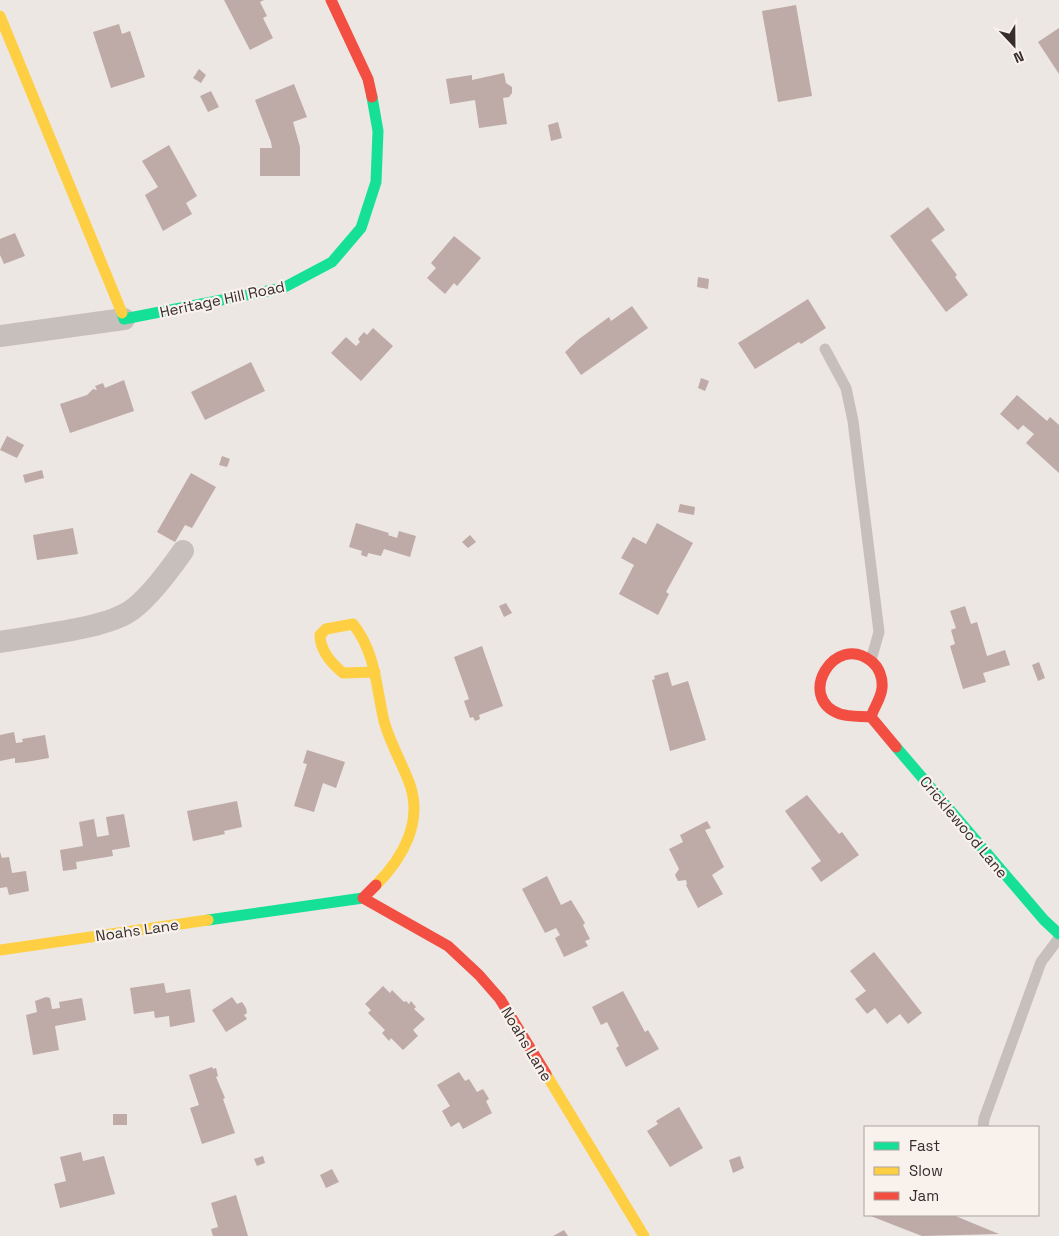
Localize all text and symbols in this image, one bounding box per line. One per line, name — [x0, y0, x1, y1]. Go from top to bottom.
north arrow — [989, 20, 1039, 70]
text: N — [1011, 47, 1027, 67]
street label: Heritage Hill Road — [158, 276, 286, 322]
street label: Cricklewood Lane — [916, 772, 1012, 882]
street label: Noahs Lane — [94, 915, 180, 945]
street label: Noahs Lane — [497, 1003, 557, 1085]
legend — [864, 1126, 1039, 1216]
text: Fast — [909, 1136, 940, 1155]
text: Slow — [909, 1161, 943, 1180]
text: Jam — [909, 1186, 939, 1205]

